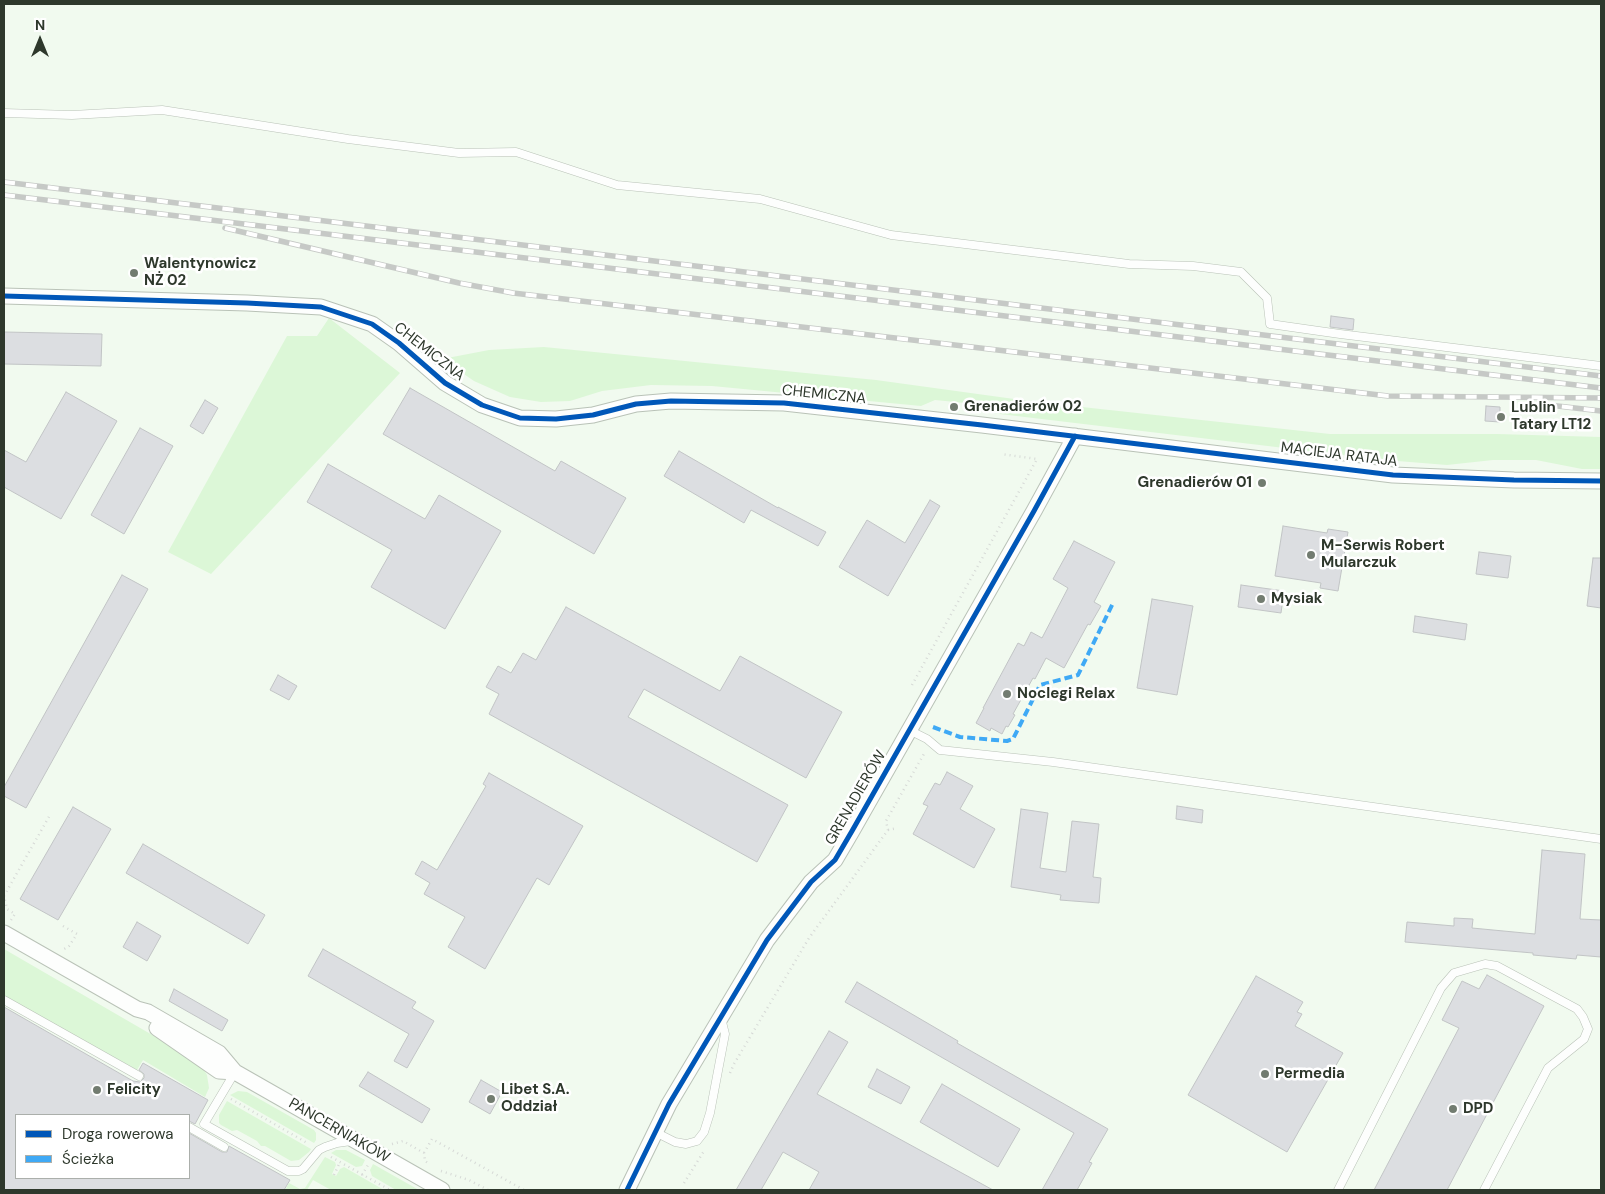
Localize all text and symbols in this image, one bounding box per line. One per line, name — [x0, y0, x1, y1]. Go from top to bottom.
north arrow — [15, 15, 65, 65]
text: N — [35, 16, 45, 34]
place label: Walentynowicz NŻ 02 — [144, 255, 256, 290]
marker: Walentynowicz NŻ 02 — [128, 267, 140, 279]
street label: CHEMICZNA — [390, 319, 468, 385]
street label: CHEMICZNA — [781, 382, 867, 408]
place label: Grenadierów 02 — [964, 398, 1082, 416]
place label: Lublin Tatary LT12 — [1511, 399, 1591, 434]
marker: Grenadierów 02 — [948, 401, 960, 413]
marker: Lublin Tatary LT12 — [1495, 411, 1507, 423]
street label: MACIEJA RATAJA — [1280, 439, 1398, 471]
place label: Grenadierów 01 — [1138, 474, 1252, 492]
marker: Grenadierów 01 — [1256, 477, 1268, 489]
place label: M-Serwis Robert Mularczuk — [1321, 537, 1445, 572]
marker: M-Serwis Robert Mularczuk — [1305, 549, 1317, 561]
place label: Mysiak — [1271, 590, 1323, 608]
marker: Mysiak — [1255, 593, 1267, 605]
place label: Noclegi Relax — [1017, 685, 1115, 703]
marker: Noclegi Relax — [1001, 688, 1013, 700]
street label: GRENADIERÓW — [822, 748, 890, 848]
place label: Permedia — [1275, 1065, 1345, 1083]
marker: Permedia — [1259, 1068, 1271, 1080]
place label: Felicity — [107, 1081, 161, 1099]
place label: Libet S.A. Oddział — [501, 1081, 570, 1116]
marker: Felicity — [91, 1084, 103, 1096]
marker: Libet S.A. Oddział — [485, 1093, 497, 1105]
street label: PANCERNIAKÓW — [285, 1095, 393, 1167]
place label: DPD — [1463, 1100, 1493, 1118]
marker: DPD — [1447, 1103, 1459, 1115]
legend — [15, 1114, 190, 1179]
text: Droga rowerowa — [62, 1124, 173, 1144]
text: Ścieżka — [62, 1149, 114, 1169]

